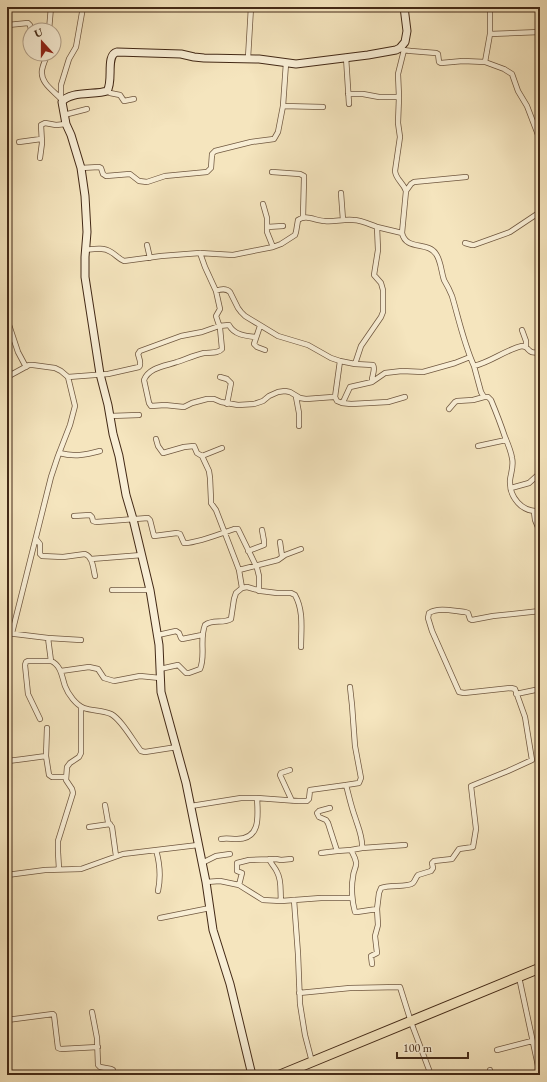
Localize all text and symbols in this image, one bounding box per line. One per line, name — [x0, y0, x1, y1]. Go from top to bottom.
north arrow — [22, 22, 62, 62]
text: U — [32, 24, 45, 41]
scale bar — [397, 1034, 468, 1060]
text: 100 m — [403, 1040, 433, 1056]

